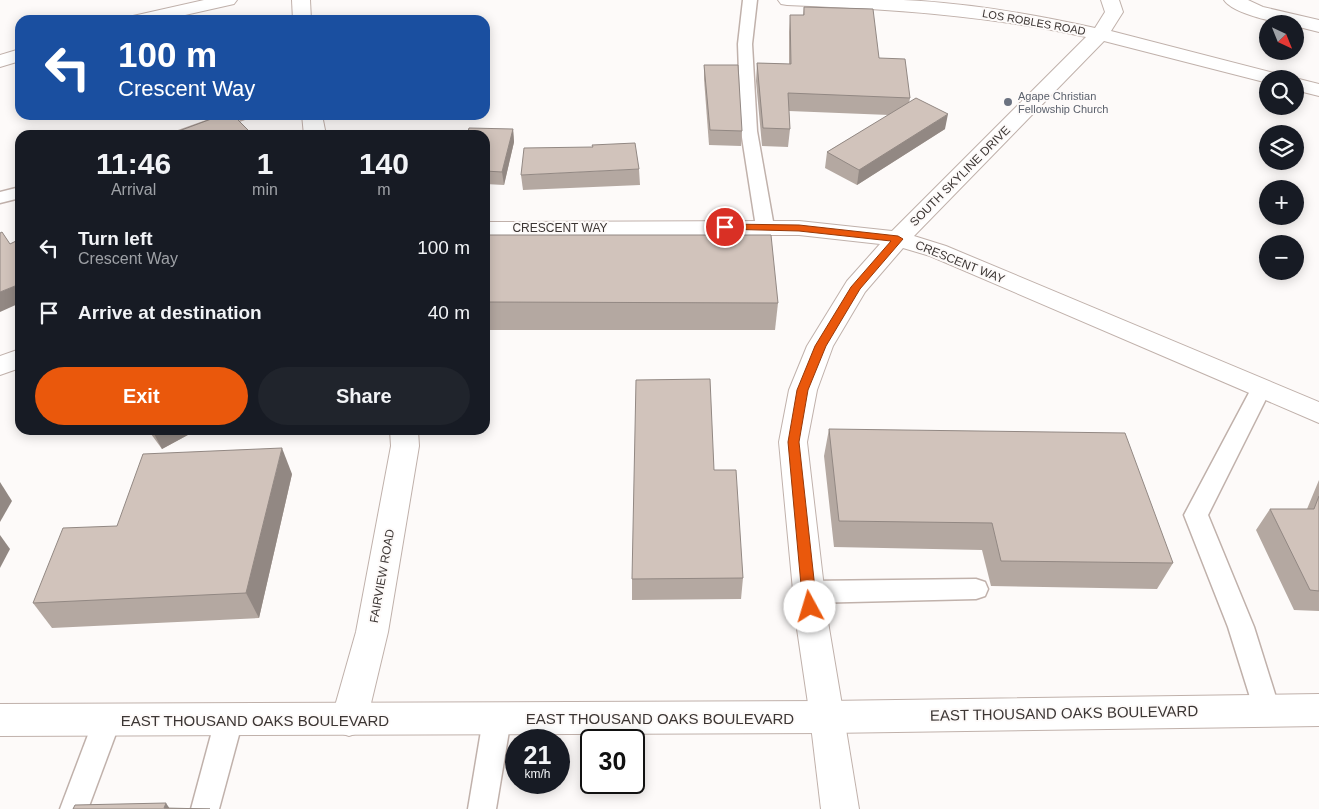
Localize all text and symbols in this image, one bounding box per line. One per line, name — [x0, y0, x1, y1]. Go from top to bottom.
street label: LOS ROBLES ROAD — [981, 7, 1087, 37]
north arrow — [1259, 15, 1304, 60]
map controls — [1259, 15, 1304, 280]
icon: left — [35, 35, 100, 100]
text: 100 m — [118, 35, 217, 74]
button: search — [1259, 70, 1304, 115]
text: Crescent Way — [118, 76, 255, 101]
place label: Agape Christian Fellowship Church — [1018, 90, 1108, 115]
marker: Agape Christian Fellowship Church — [1002, 96, 1014, 108]
street label: SOUTH SKYLINE DRIVE — [907, 123, 1013, 229]
button: layers — [1259, 125, 1304, 170]
text: 11:46 — [96, 147, 171, 180]
text: 1 — [257, 147, 273, 180]
text: 140 — [359, 147, 409, 180]
button: + — [1259, 180, 1304, 225]
text: Arrival — [111, 181, 156, 198]
text: min — [252, 181, 278, 198]
text: m — [377, 181, 391, 198]
pin — [704, 206, 746, 248]
icon: arrive — [711, 213, 739, 241]
street label: CRESCENT WAY — [512, 221, 608, 235]
text: Turn left — [78, 228, 153, 249]
icon: left — [35, 234, 63, 262]
button: − — [1259, 235, 1304, 280]
text: 100 m — [417, 237, 470, 258]
street label: CRESCENT WAY — [913, 238, 1007, 286]
text: Crescent Way — [78, 250, 178, 267]
icon: arrive — [35, 299, 63, 327]
text: Arrive at destination — [78, 302, 262, 323]
text: 40 m — [428, 302, 470, 323]
button: Exit — [35, 367, 248, 425]
button: Share — [258, 367, 470, 425]
street label: FAIRVIEW ROAD — [367, 528, 397, 624]
position arrow — [783, 580, 835, 632]
street label: EAST THOUSAND OAKS BOULEVARD — [930, 702, 1198, 724]
street label: EAST THOUSAND OAKS BOULEVARD — [526, 710, 794, 727]
street label: EAST THOUSAND OAKS BOULEVARD — [121, 712, 389, 729]
speed limit sign: 30 — [580, 729, 645, 794]
text: 21 — [524, 741, 551, 769]
text: km/h — [524, 767, 551, 781]

